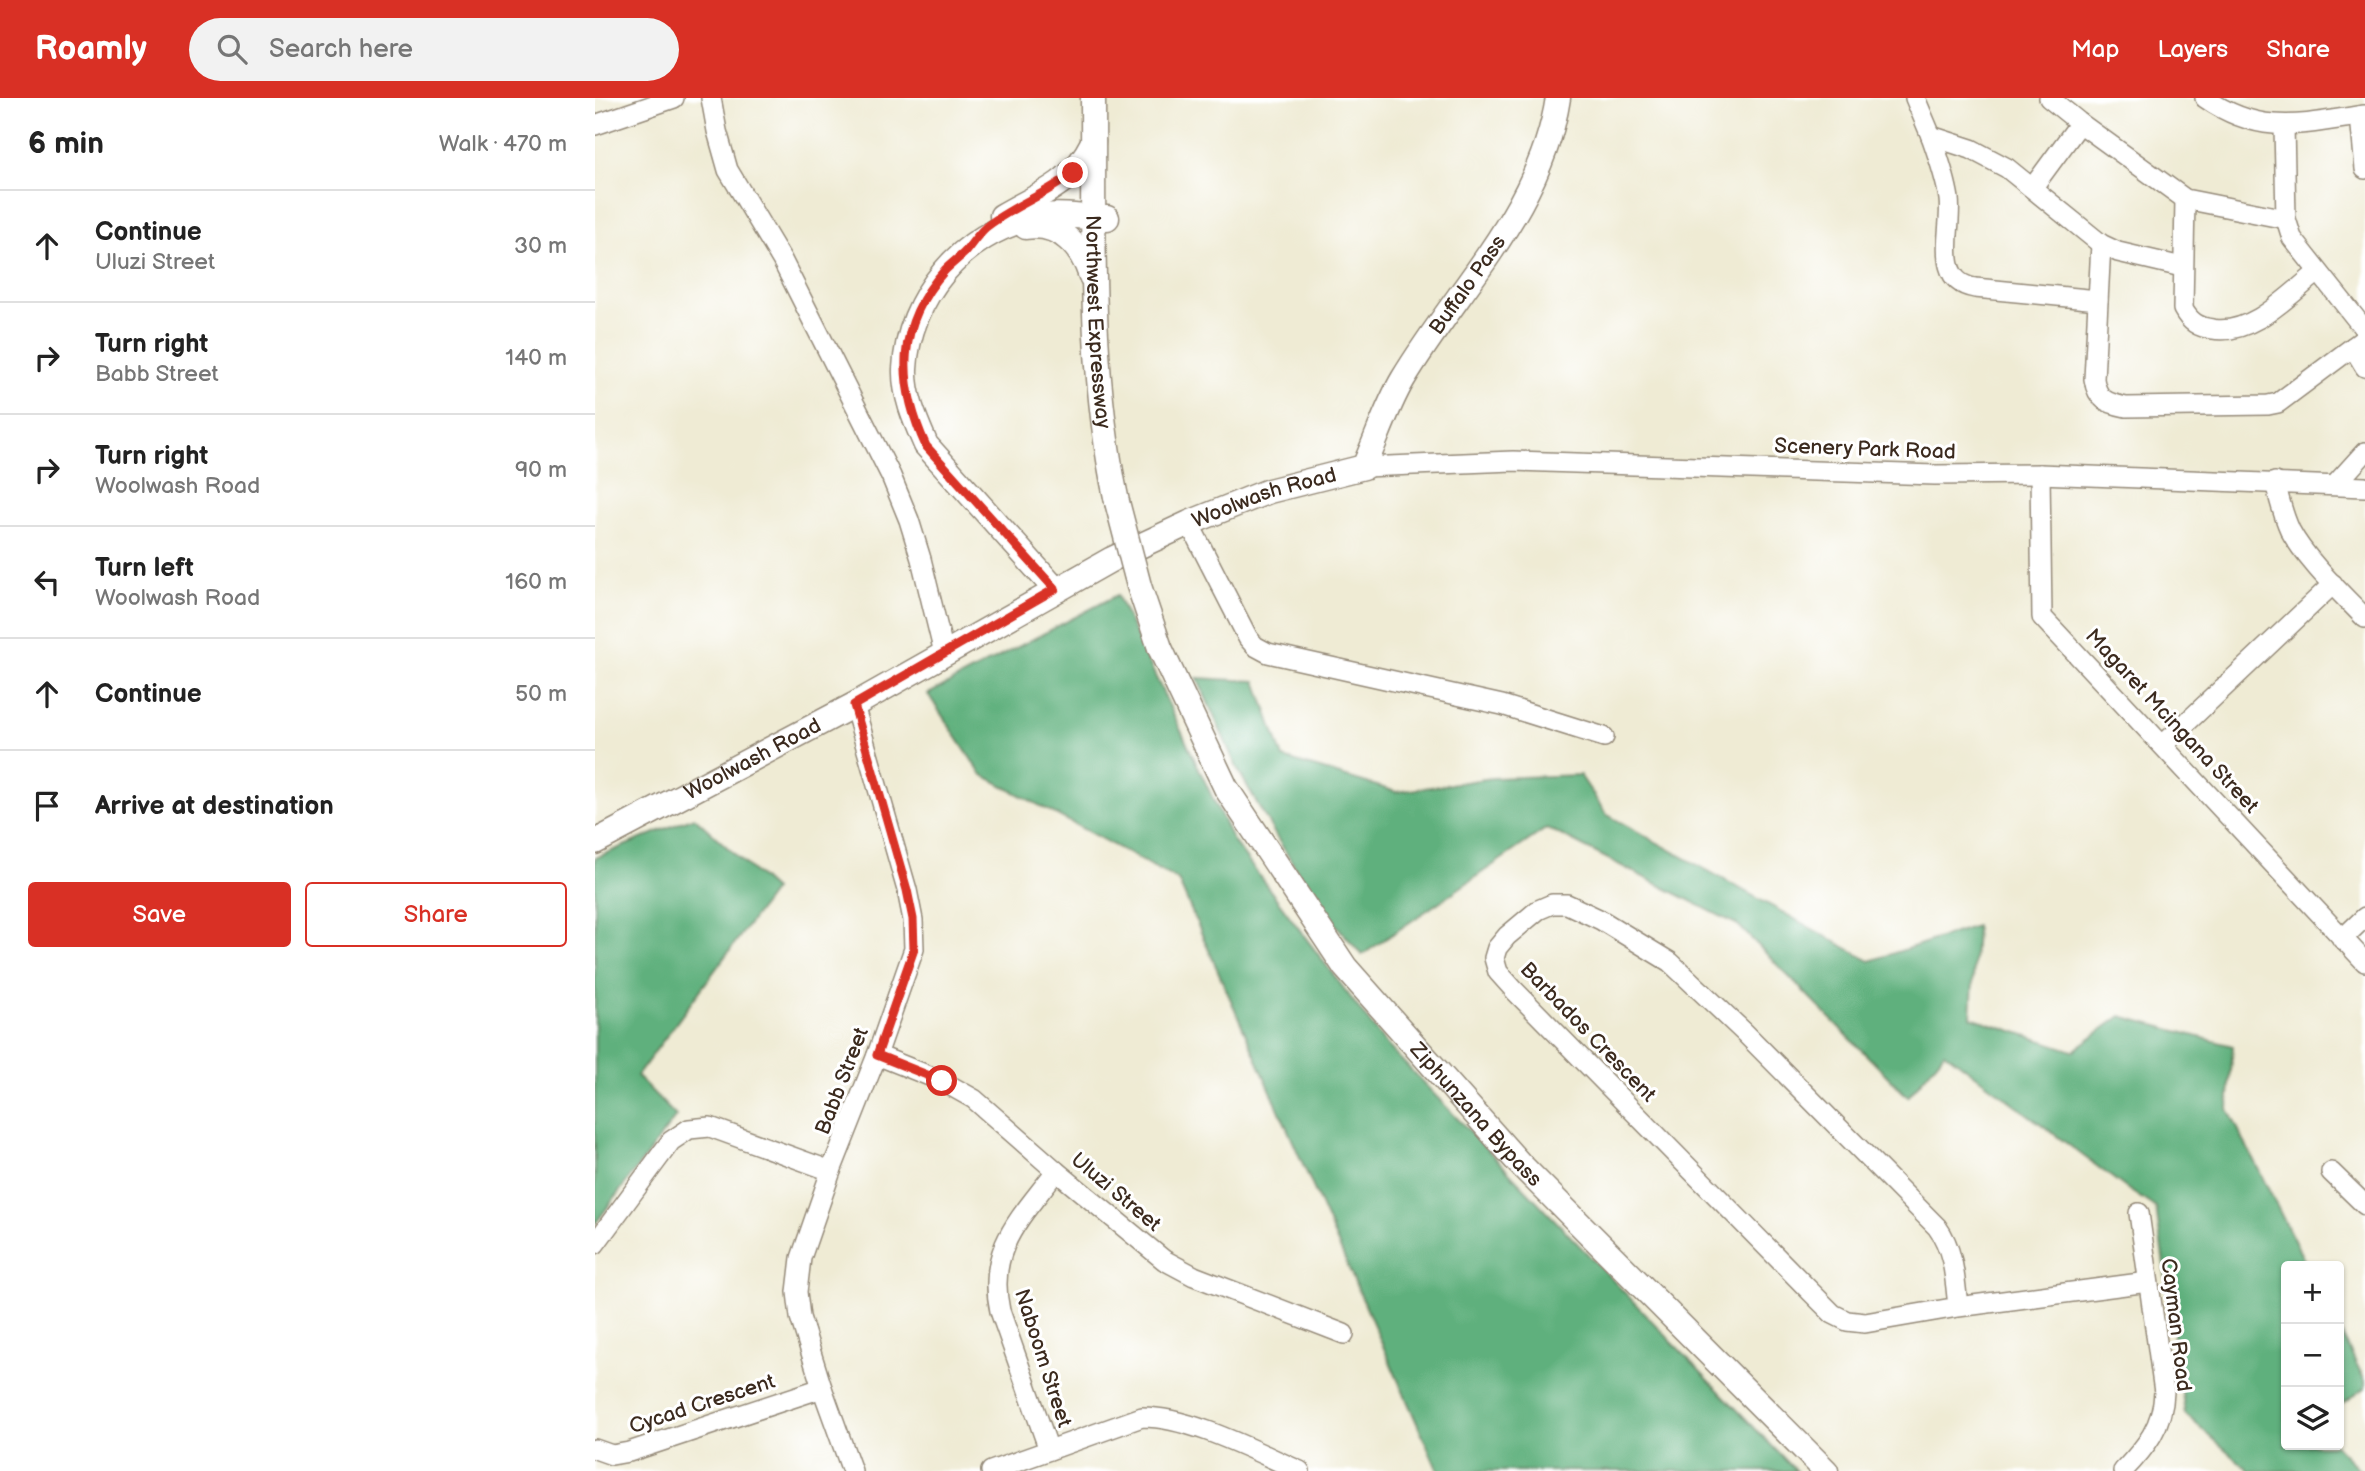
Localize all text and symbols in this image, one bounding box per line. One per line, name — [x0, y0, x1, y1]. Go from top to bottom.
search box — [189, 18, 679, 81]
text: Roamly — [35, 29, 147, 69]
icon: search — [213, 30, 251, 68]
text: Search here — [269, 34, 413, 65]
text: Map — [2071, 35, 2119, 64]
text: Layers — [2157, 35, 2228, 64]
text: Share — [2266, 35, 2330, 64]
text: 6 min — [28, 126, 104, 162]
text: Walk · 470 m — [439, 130, 567, 158]
route end — [1057, 157, 1088, 188]
street label: Northwest Expressway — [1081, 215, 1117, 431]
text: Continue — [95, 217, 202, 248]
icon: ahead — [28, 227, 66, 265]
street label: Buffalo Pass — [1424, 230, 1511, 339]
text: 30 m — [514, 232, 567, 260]
text: Uluzi Street — [95, 248, 215, 276]
text: Turn right — [95, 329, 208, 360]
icon: right — [28, 339, 66, 377]
text: 140 m — [505, 344, 567, 372]
text: Babb Street — [95, 360, 219, 388]
street label: Scenery Park Road — [1774, 433, 1956, 465]
text: Turn right — [95, 441, 208, 472]
icon: right — [28, 451, 66, 489]
text: 90 m — [515, 456, 567, 484]
street label: Woolwash Road — [1188, 462, 1339, 533]
text: Woolwash Road — [95, 472, 260, 500]
text: Turn left — [95, 553, 194, 584]
icon: left — [28, 563, 66, 601]
text: 160 m — [505, 568, 567, 596]
text: Woolwash Road — [95, 584, 260, 612]
street label: Magaret Mcingana Street — [2080, 624, 2264, 819]
icon: ahead — [28, 675, 66, 713]
text: Continue — [95, 679, 202, 710]
text: 50 m — [515, 680, 567, 708]
street label: Woolwash Road — [680, 712, 825, 805]
icon: arrive — [28, 787, 66, 825]
text: Arrive at destination — [95, 791, 334, 822]
button: Save — [28, 882, 291, 947]
button: Share — [305, 882, 567, 947]
street label: Barbados Crescent — [1515, 957, 1661, 1107]
street label: Babb Street — [810, 1023, 874, 1138]
street label: Ziphunzana Bypass — [1405, 1036, 1547, 1191]
route start — [926, 1065, 957, 1096]
street label: Uluzi Street — [1066, 1147, 1166, 1237]
street label: Cayman Road — [2155, 1257, 2197, 1393]
map controls — [2281, 1261, 2344, 1450]
button: + — [2281, 1261, 2344, 1324]
street label: Naboom Street — [1009, 1286, 1077, 1431]
button: − — [2281, 1324, 2344, 1387]
street label: Cycad Crescent — [626, 1369, 778, 1439]
button: layers — [2281, 1387, 2344, 1450]

